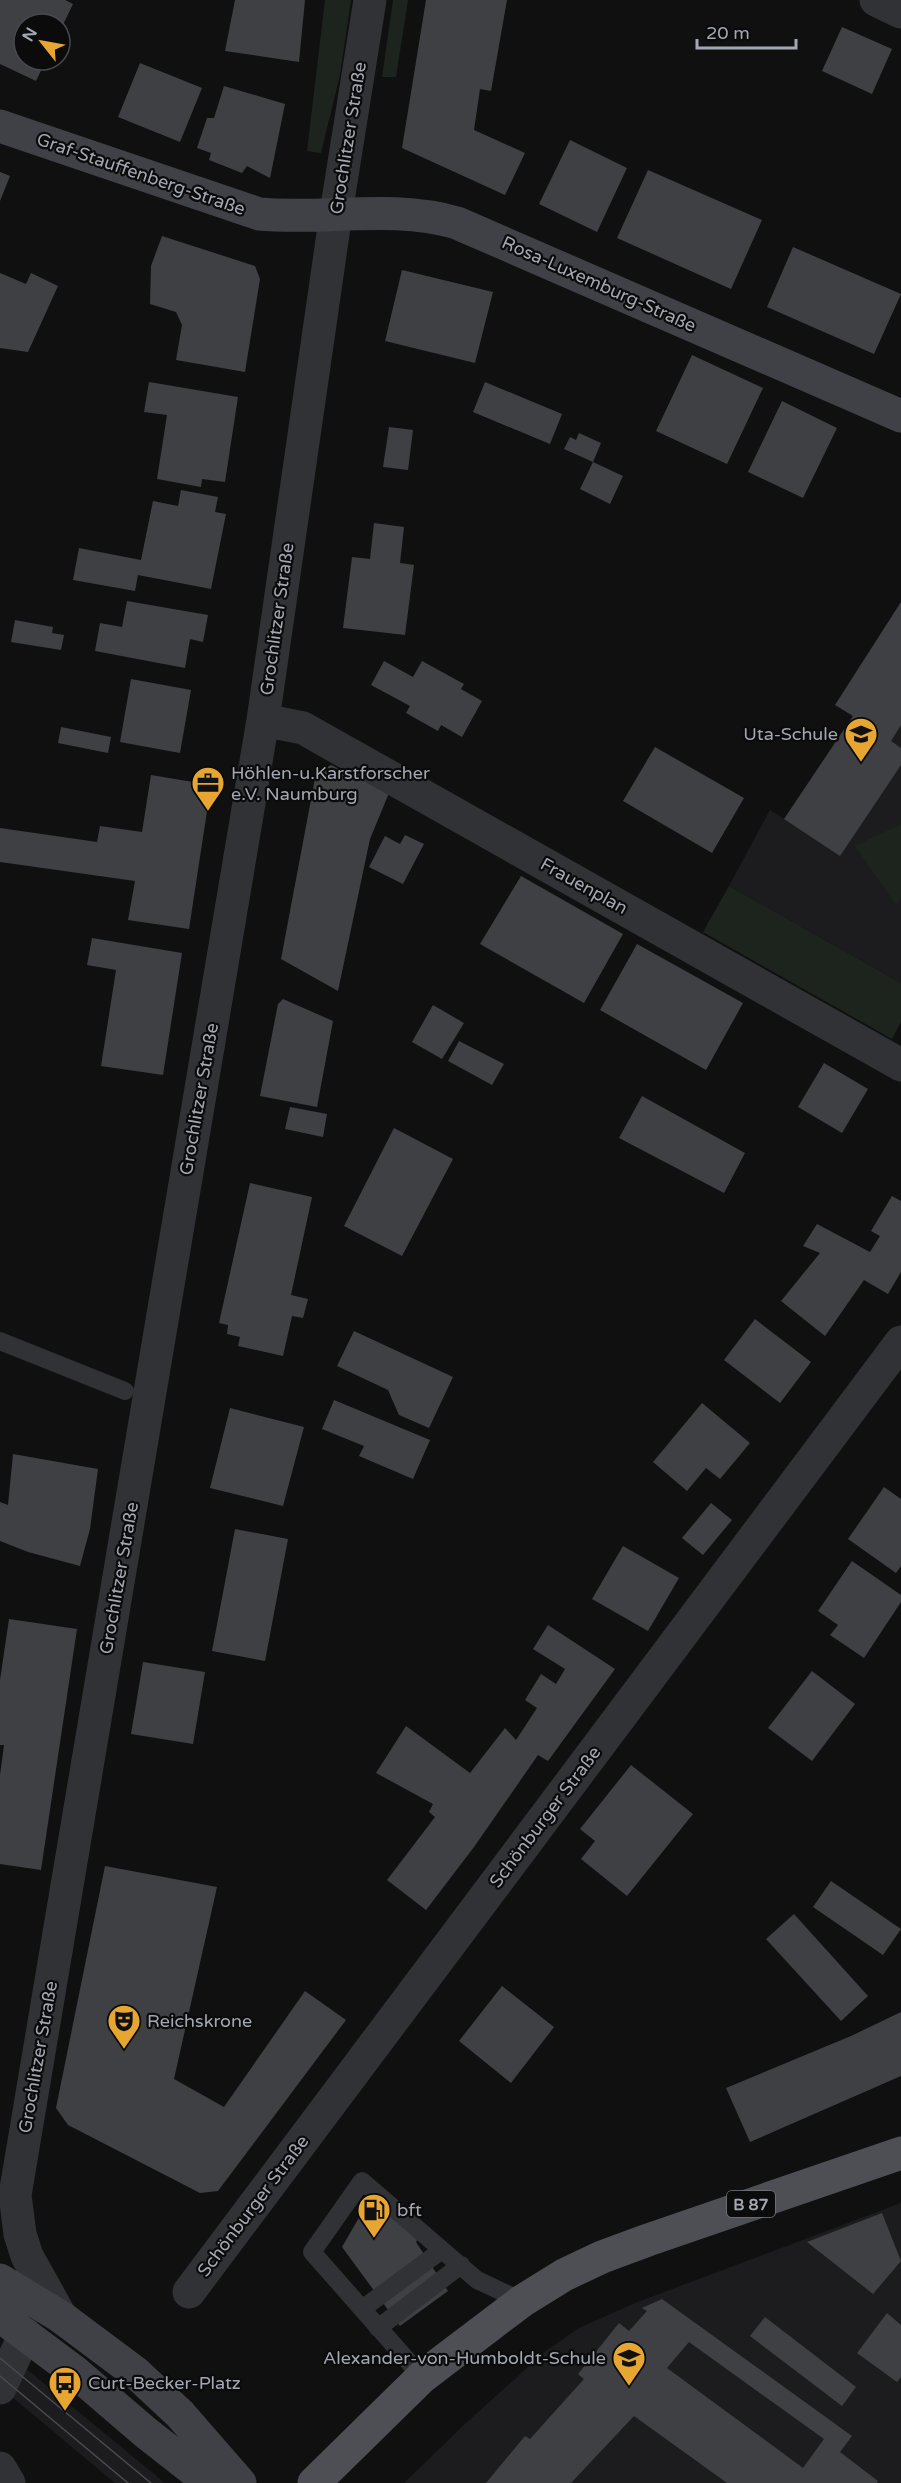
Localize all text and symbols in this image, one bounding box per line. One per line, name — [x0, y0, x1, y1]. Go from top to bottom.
north arrow — [12, 12, 72, 72]
scale bar — [697, 12, 796, 50]
text: 20 m — [706, 22, 750, 44]
text: N — [18, 24, 42, 45]
street label: Grochlitzer Straße — [325, 60, 371, 216]
street label: Graf-Stauffenberg-Straße — [34, 128, 248, 220]
street label: Rosa-Luxemburg-Straße — [499, 231, 699, 337]
street label: Grochlitzer Straße — [255, 541, 299, 697]
school or university icon: Uta-Schule — [843, 716, 879, 763]
place label: Uta-Schule — [743, 723, 838, 745]
place label: Höhlen-u.Karstforscher e.V. Naumburg — [231, 762, 430, 805]
office icon: Höhlen-u.Karstforscher e.V. Naumburg — [190, 765, 226, 812]
street label: Frauenplan — [536, 853, 632, 919]
street label: Grochlitzer Straße — [175, 1021, 223, 1177]
street label: Grochlitzer Straße — [95, 1500, 143, 1656]
street label: Schönburger Straße — [485, 1742, 605, 1892]
street label: Grochlitzer Straße — [14, 1979, 62, 2135]
theatre icon: Reichskrone — [106, 2003, 142, 2050]
place label: Reichskrone — [147, 2010, 252, 2032]
street label: Schönburger Straße — [193, 2131, 313, 2281]
road number: B 87 — [727, 2191, 775, 2217]
fuel station icon: bft — [356, 2192, 392, 2239]
place label: bft — [397, 2199, 422, 2221]
school or university icon: Alexander-von-Humboldt-Schule — [611, 2340, 647, 2387]
place label: Alexander-von-Humboldt-Schule — [323, 2347, 606, 2369]
bus stop icon: Curt-Becker-Platz — [47, 2365, 83, 2412]
place label: Curt-Becker-Platz — [88, 2372, 241, 2394]

